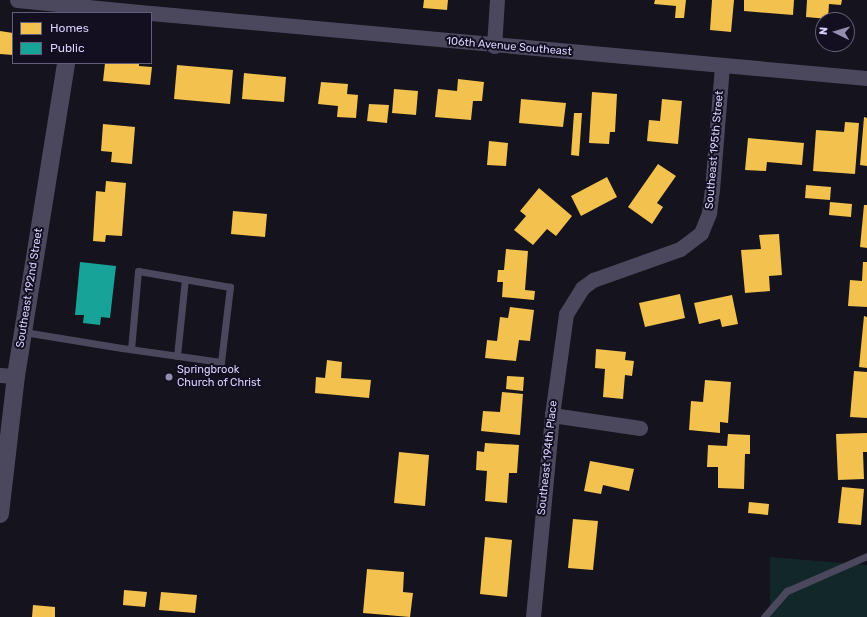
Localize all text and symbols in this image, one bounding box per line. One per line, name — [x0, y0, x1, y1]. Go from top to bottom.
legend — [12, 12, 152, 64]
north arrow — [815, 12, 855, 52]
text: Homes — [50, 21, 89, 35]
text: N — [817, 26, 830, 36]
street label: 106th Avenue Southeast — [446, 35, 572, 59]
text: Public — [50, 41, 85, 55]
street label: Southeast 195th Street — [703, 90, 727, 210]
street label: Southeast 192nd Street — [14, 227, 46, 349]
place label: Springbrook Church of Christ — [177, 364, 261, 390]
marker: Springbrook Church of Christ — [164, 372, 174, 382]
street label: Southeast 194th Place — [535, 400, 561, 516]

